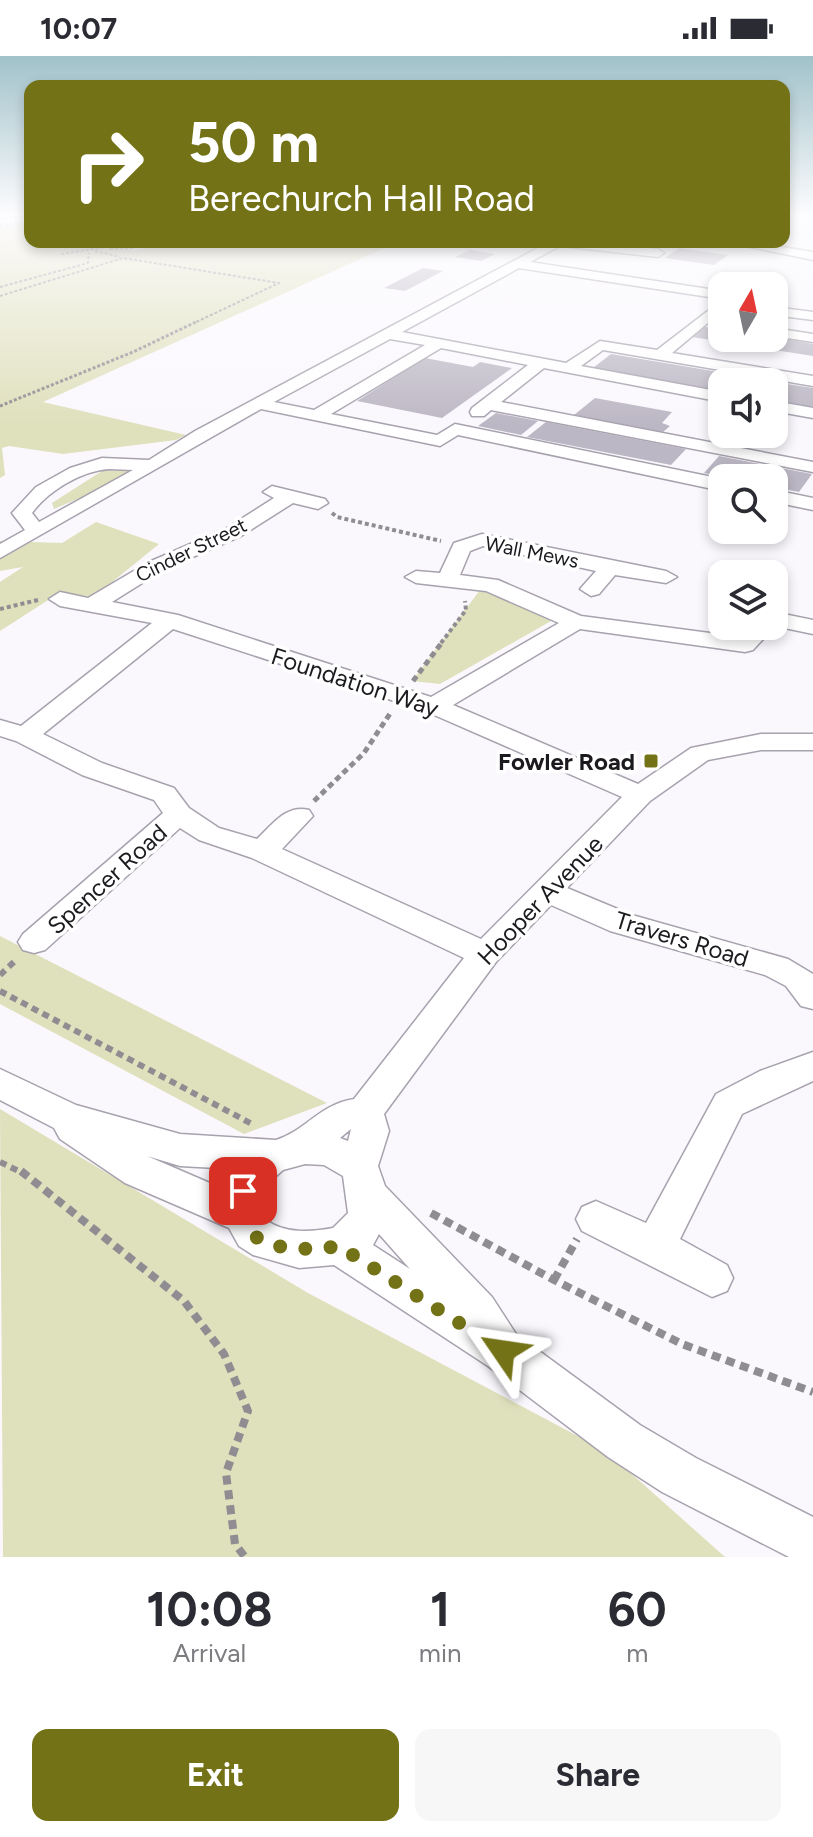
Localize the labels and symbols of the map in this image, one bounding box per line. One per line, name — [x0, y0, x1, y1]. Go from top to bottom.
north arrow — [708, 272, 788, 352]
street label: Cinder Street — [132, 513, 250, 587]
street label: Wall Mews — [483, 531, 581, 573]
street label: Foundation Way — [268, 641, 443, 723]
place label: Fowler Road — [498, 747, 635, 776]
marker: Fowler Road — [642, 752, 660, 770]
street label: Spencer Road — [41, 818, 173, 940]
street label: Hooper Avenue — [471, 829, 609, 971]
street label: Travers Road — [612, 905, 752, 973]
pin — [209, 1157, 277, 1225]
position arrow — [461, 1309, 545, 1393]

